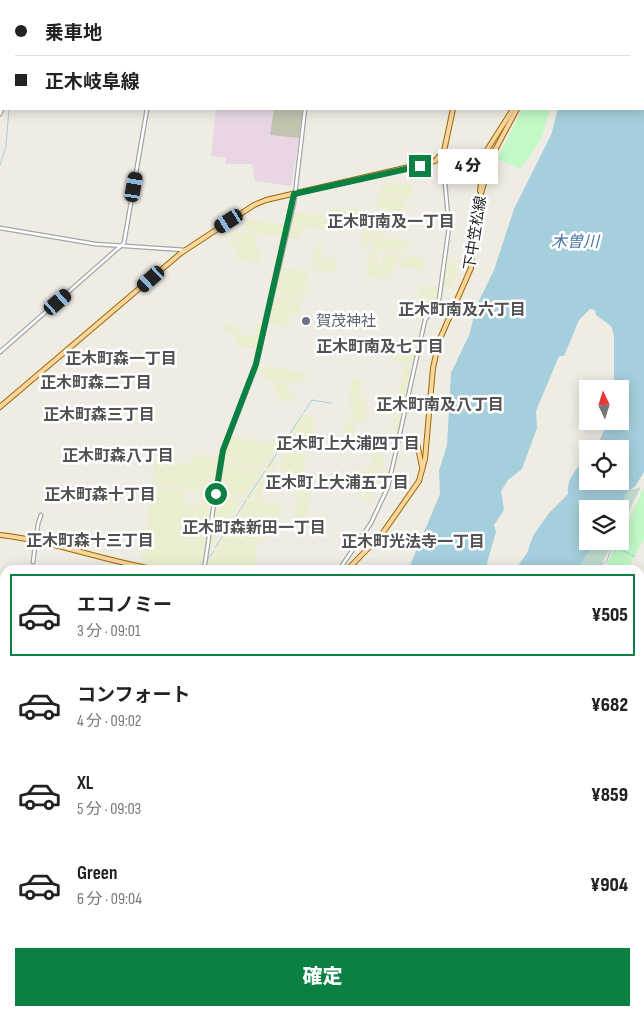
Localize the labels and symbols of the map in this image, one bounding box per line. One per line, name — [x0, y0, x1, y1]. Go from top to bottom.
callout: 4 分 — [438, 148, 498, 184]
route end — [409, 155, 431, 177]
car — [124, 171, 143, 203]
street label: 下中笠松線 — [460, 195, 491, 272]
car — [212, 207, 245, 235]
district label: 正木町南及一丁目 — [327, 213, 455, 232]
water label: 木曽川 — [551, 233, 601, 252]
car — [134, 263, 167, 295]
car — [41, 286, 74, 318]
district label: 正木町南及六丁目 — [398, 301, 526, 320]
place label: 賀茂神社 — [316, 312, 376, 331]
marker: 賀茂神社 — [300, 315, 312, 327]
district label: 正木町南及七丁目 — [316, 338, 444, 357]
district label: 正木町森一丁目 — [65, 350, 177, 369]
district label: 正木町森二丁目 — [40, 374, 152, 393]
north arrow — [579, 380, 629, 430]
district label: 正木町南及八丁目 — [376, 396, 504, 415]
district label: 正木町森三丁目 — [43, 406, 155, 425]
district label: 正木町上大浦四丁目 — [276, 434, 420, 454]
district label: 正木町森八丁目 — [62, 447, 174, 466]
district label: 正木町上大浦五丁目 — [265, 473, 409, 493]
route start — [205, 483, 227, 505]
district label: 正木町森十丁目 — [44, 486, 156, 505]
district label: 正木町森新田一丁目 — [182, 519, 326, 538]
district label: 正木町森十三丁目 — [26, 532, 154, 551]
district label: 正木町光法寺一丁目 — [341, 533, 485, 552]

